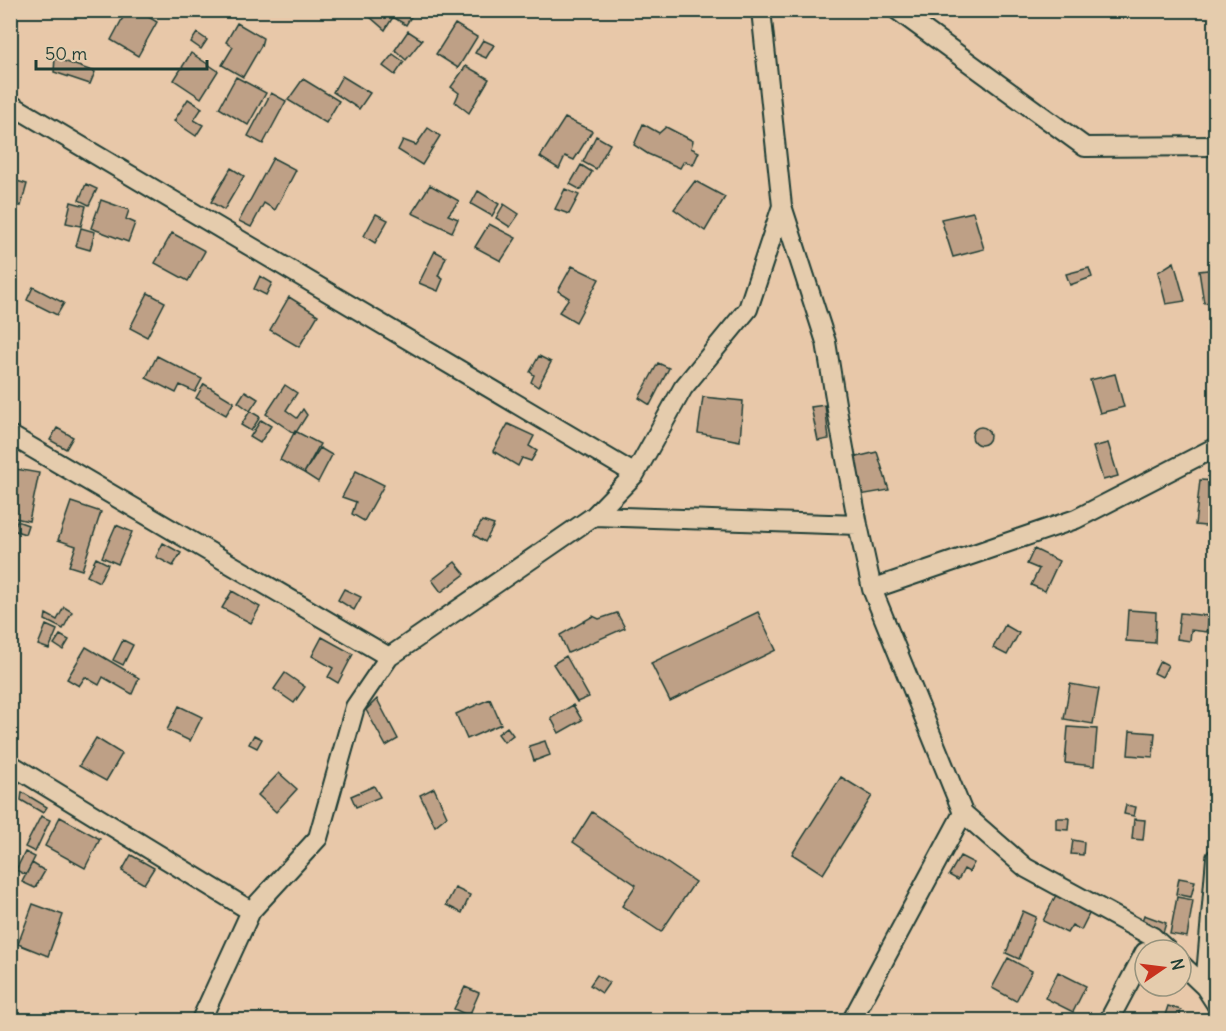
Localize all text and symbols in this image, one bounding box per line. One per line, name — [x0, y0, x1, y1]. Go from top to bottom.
scale bar — [36, 33, 207, 71]
text: 50 m — [45, 42, 87, 65]
north arrow — [1133, 938, 1193, 998]
text: N — [1167, 957, 1189, 972]

